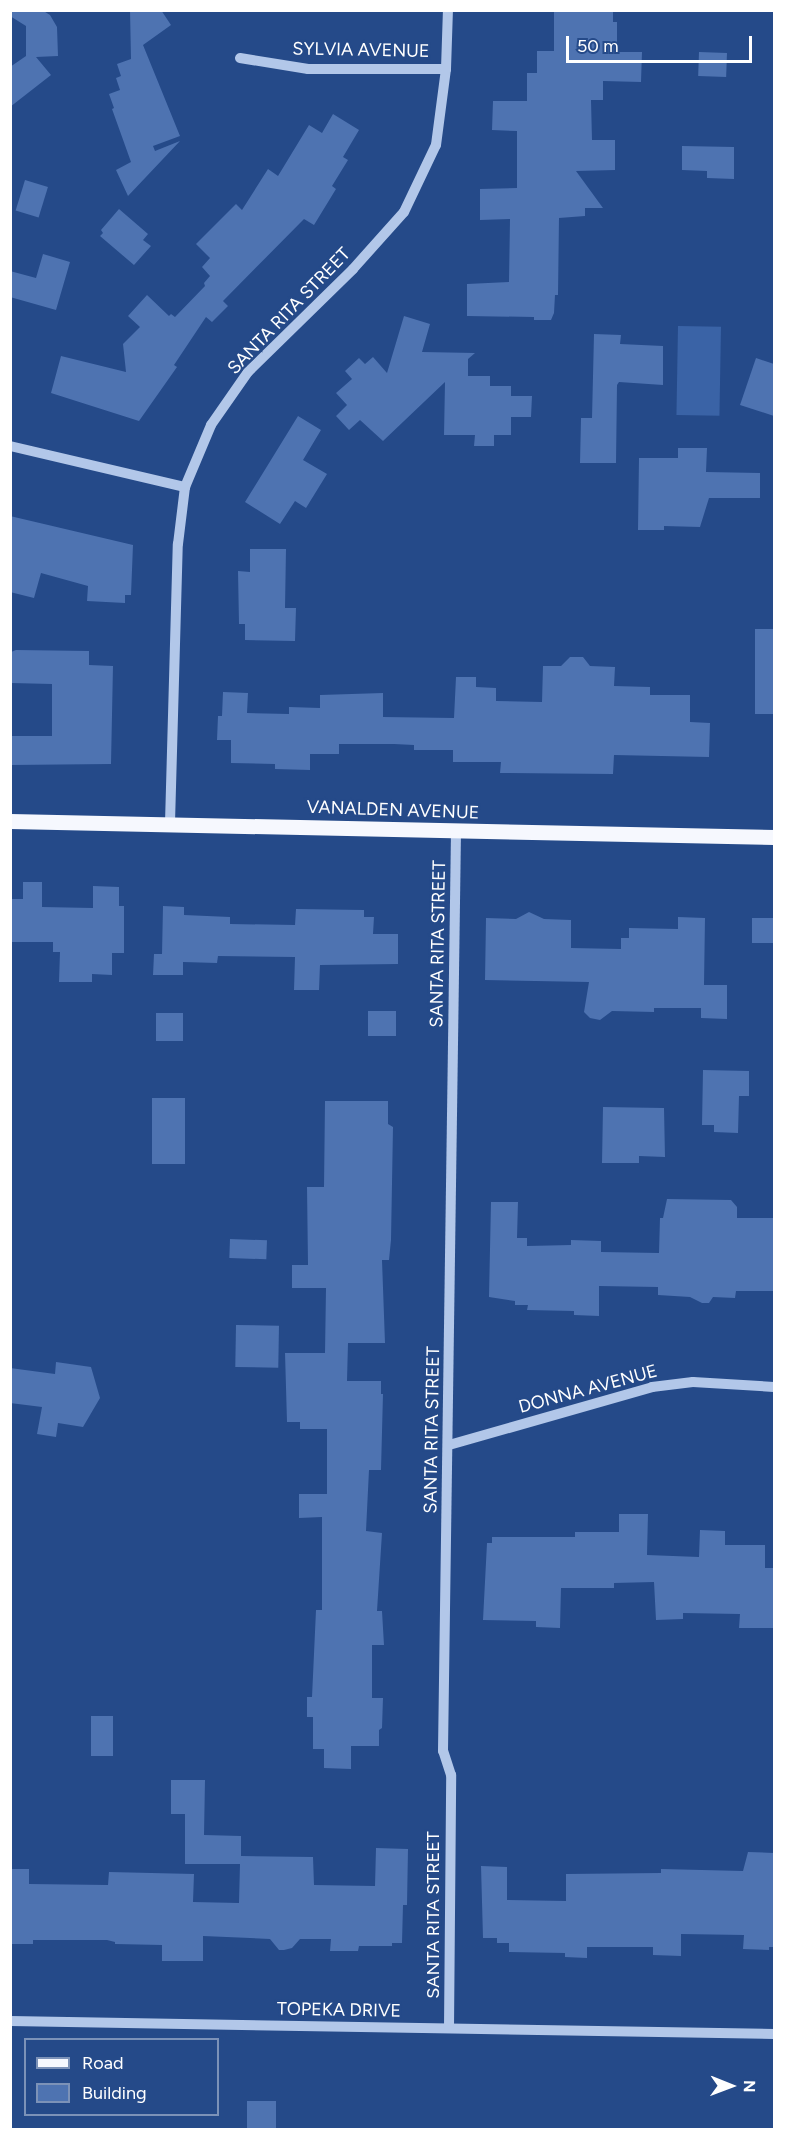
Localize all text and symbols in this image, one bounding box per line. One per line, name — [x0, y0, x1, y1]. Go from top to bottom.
scale bar — [569, 24, 755, 62]
text: 50 m — [577, 35, 619, 57]
street label: SYLVIA AVENUE — [292, 38, 430, 62]
street label: SANTA RITA STREET — [223, 243, 355, 379]
street label: VANALDEN AVENUE — [306, 796, 480, 824]
street label: SANTA RITA STREET — [426, 860, 450, 1028]
street label: SANTA RITA STREET — [420, 1346, 444, 1514]
street label: DONNA AVENUE — [516, 1360, 660, 1418]
street label: SANTA RITA STREET — [422, 1831, 444, 1999]
street label: TOPEKA DRIVE — [277, 1998, 401, 2022]
legend — [24, 2038, 219, 2116]
text: Road — [82, 2052, 123, 2074]
north arrow — [701, 2056, 761, 2116]
text: N — [740, 2080, 759, 2093]
text: Building — [82, 2082, 147, 2104]

